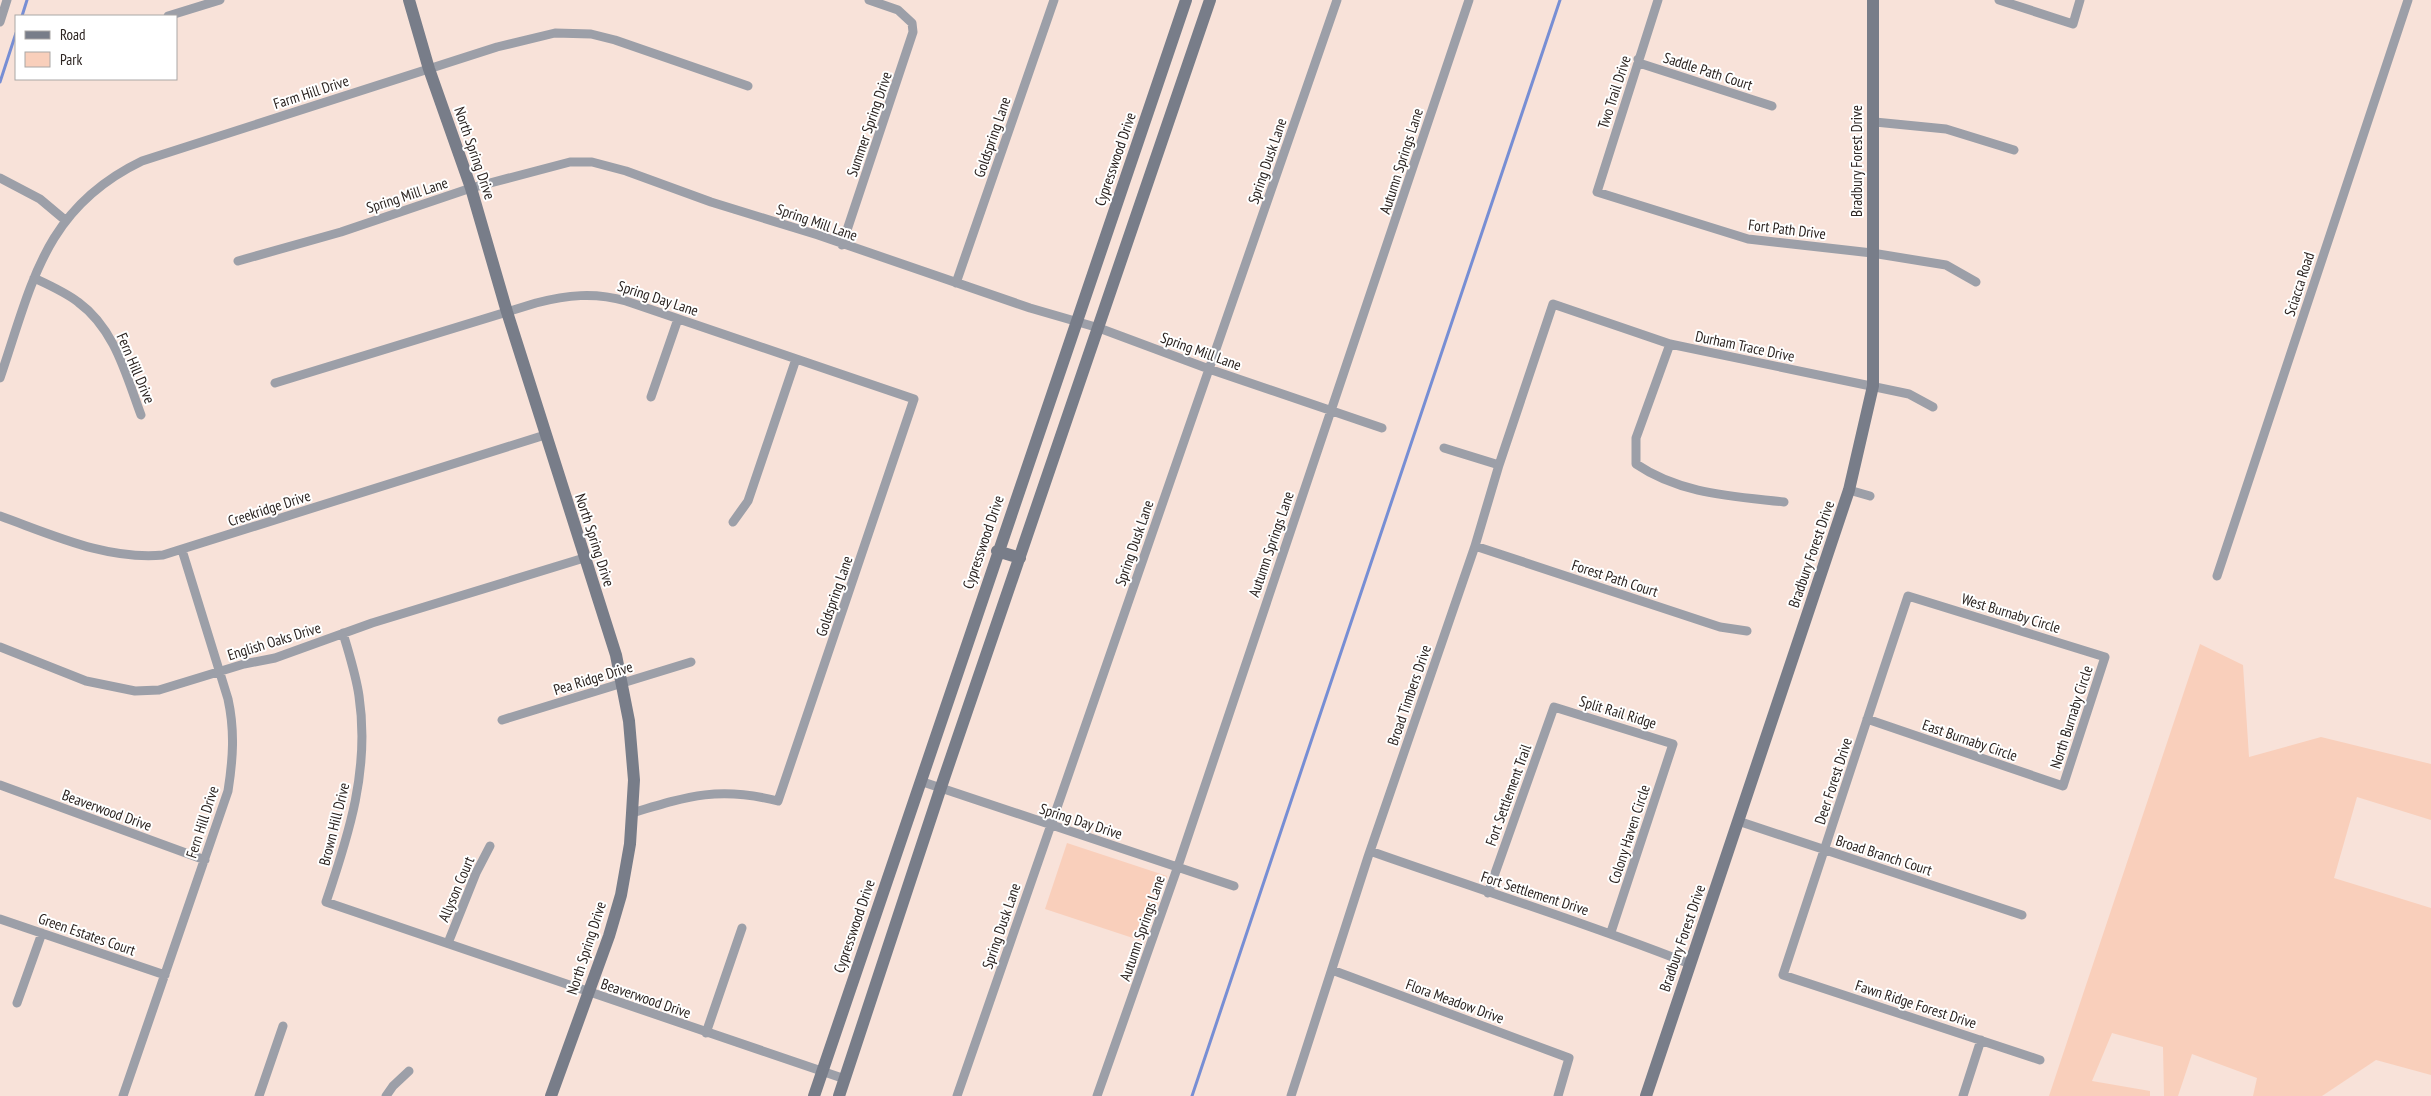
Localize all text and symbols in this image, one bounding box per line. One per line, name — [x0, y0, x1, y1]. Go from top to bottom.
legend — [15, 15, 178, 80]
text: Road — [60, 25, 86, 44]
street label: Saddle Path Court — [1661, 48, 1755, 94]
text: Park — [60, 50, 82, 69]
street label: Two Trail Drive — [1593, 53, 1635, 131]
street label: Summer Spring Drive — [842, 69, 896, 179]
street label: Farm Hill Drive — [271, 71, 351, 113]
street label: Goldspring Lane — [969, 94, 1015, 180]
street label: North Spring Drive — [450, 104, 500, 202]
street label: Bradbury Forest Drive — [1847, 105, 1866, 217]
street label: Autumn Springs Lane — [1375, 106, 1427, 216]
street label: Cypresswood Drive — [1090, 110, 1140, 208]
street label: Spring Dusk Lane — [1243, 116, 1291, 206]
street label: Spring Mill Lane — [364, 173, 450, 217]
street label: Spring Mill Lane — [774, 199, 860, 245]
street label: Fort Path Drive — [1747, 215, 1827, 243]
street label: Sciacca Road — [2280, 250, 2318, 318]
street label: Spring Day Lane — [615, 276, 701, 320]
street label: Durham Trace Drive — [1694, 326, 1796, 366]
street label: Spring Mill Lane — [1158, 328, 1244, 374]
street label: Fern Hill Drive — [113, 330, 159, 406]
street label: Creekridge Drive — [225, 486, 313, 530]
street label: Autumn Springs Lane — [1244, 489, 1298, 599]
street label: North Spring Drive — [571, 491, 619, 589]
street label: Cypresswood Drive — [958, 493, 1008, 591]
street label: Spring Dusk Lane — [1110, 498, 1158, 588]
street label: Bradbury Forest Drive — [1784, 498, 1838, 610]
street label: Goldspring Lane — [811, 553, 857, 639]
street label: Forest Path Court — [1569, 555, 1661, 601]
street label: West Burnaby Circle — [1959, 589, 2063, 637]
street label: English Oaks Drive — [225, 618, 323, 664]
street label: Broad Timbers Drive — [1383, 642, 1435, 748]
street label: Pea Ridge Drive — [551, 657, 635, 699]
street label: North Burnaby Circle — [2045, 663, 2097, 771]
street label: Split Rail Ridge — [1577, 691, 1659, 733]
street label: East Burnaby Circle — [1920, 715, 2020, 765]
street label: Deer Forest Drive — [1810, 735, 1856, 827]
street label: Fort Settlement Trail — [1481, 741, 1535, 848]
street label: Brown Hill Drive — [315, 781, 353, 867]
street label: Colony Haven Circle — [1604, 782, 1654, 886]
street label: Fern Hill Drive — [181, 783, 223, 861]
street label: Beaverwood Drive — [60, 785, 154, 835]
street label: Spring Day Drive — [1037, 799, 1125, 843]
street label: Broad Branch Court — [1833, 830, 1935, 880]
street label: Allyson Court — [434, 853, 478, 925]
street label: Fort Settlement Drive — [1479, 867, 1591, 919]
street label: Autumn Springs Lane — [1115, 873, 1169, 983]
street label: Cypresswood Drive — [829, 877, 879, 975]
street label: Spring Dusk Lane — [977, 881, 1025, 971]
street label: Bradbury Forest Drive — [1655, 882, 1709, 994]
street label: North Spring Drive — [562, 899, 610, 997]
street label: Green Estates Court — [36, 908, 138, 960]
street label: Beaverwood Drive — [598, 974, 694, 1022]
street label: Flora Meadow Drive — [1403, 974, 1507, 1028]
street label: Fawn Ridge Forest Drive — [1853, 975, 1979, 1033]

